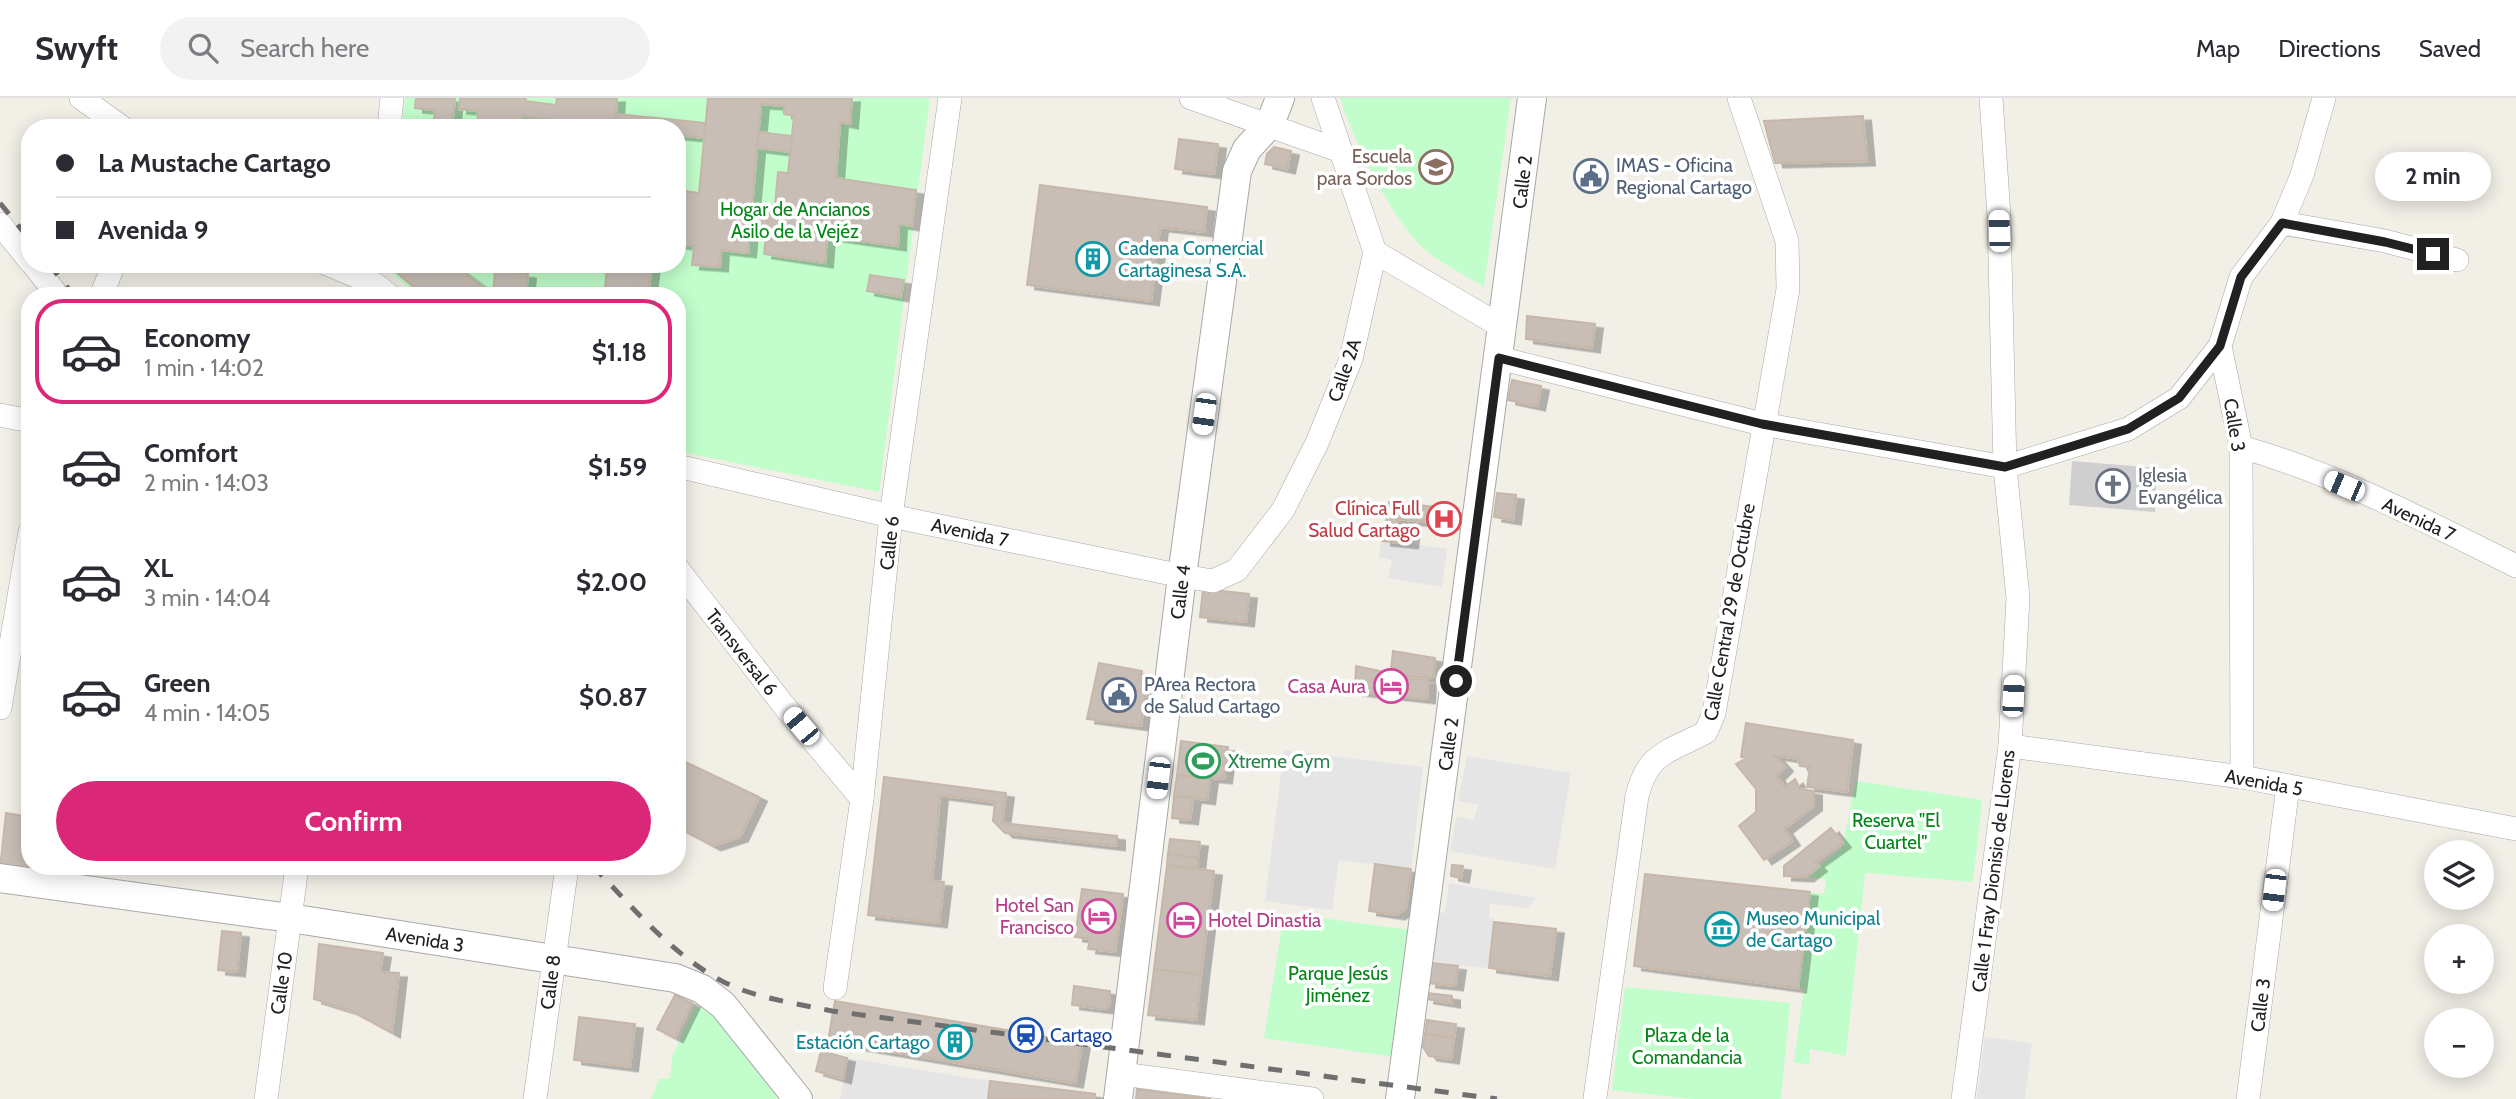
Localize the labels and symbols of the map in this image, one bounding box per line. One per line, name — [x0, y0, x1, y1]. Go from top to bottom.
place label: Escuela para Sordos — [1317, 145, 1412, 190]
school or university icon: Escuela para Sordos — [1417, 148, 1455, 186]
callout: 2 min — [2375, 152, 2491, 202]
street label: Calle 2 — [1508, 154, 1537, 210]
place label: IMAS - Oficina Regional Cartago — [1616, 154, 1752, 199]
public building icon: IMAS - Oficina Regional Cartago — [1572, 157, 1610, 195]
park label: Hogar de Ancianos Asilo de la Vejéz — [720, 198, 870, 243]
car — [1988, 210, 2011, 252]
place label: Cadena Comercial Cartaginesa S.A. — [1118, 237, 1264, 282]
route end — [2417, 238, 2449, 270]
building icon: Cadena Comercial Cartaginesa S.A. — [1074, 240, 1112, 278]
street label: Calle 2A — [1323, 335, 1366, 405]
car — [1191, 392, 1218, 436]
street label: Calle 3 — [2219, 397, 2250, 454]
place label: Iglesia Evangélica — [2138, 464, 2223, 509]
church icon: Iglesia Evangélica — [2094, 467, 2132, 505]
car — [2321, 468, 2368, 504]
street label: Avenida 7 — [2379, 493, 2459, 547]
place label: Clínica Full Salud Cartago — [1308, 497, 1421, 542]
hospital icon: Clínica Full Salud Cartago — [1425, 500, 1463, 538]
street label: Calle Central 29 de Octubre — [1699, 501, 1760, 723]
street label: Avenida 7 — [929, 513, 1011, 552]
street label: Calle 6 — [875, 515, 904, 571]
street label: Calle 4 — [1166, 564, 1195, 621]
street label: Transversal 6 — [701, 604, 782, 700]
route start — [1440, 665, 1472, 697]
hotel icon: Casa Aura — [1372, 667, 1410, 705]
place label: PArea Rectora de Salud Cartago — [1144, 673, 1280, 718]
car — [2002, 674, 2025, 718]
place label: Casa Aura — [1287, 675, 1366, 698]
public building icon: PArea Rectora de Salud Cartago — [1100, 676, 1138, 714]
car — [780, 703, 823, 749]
street label: Calle 2 — [1433, 716, 1464, 772]
sports icon: Xtreme Gym — [1184, 742, 1222, 780]
street label: Calle 1 Fray Dionisio de Llorens — [1967, 748, 2020, 994]
place label: Xtreme Gym — [1228, 750, 1330, 773]
car — [1146, 756, 1171, 800]
street label: Avenida 5 — [2223, 764, 2305, 801]
park label: Reserva "El Cuartel" — [1852, 809, 1941, 854]
car — [2262, 868, 2287, 912]
place label: Hotel San Francisco — [995, 894, 1074, 939]
hotel icon: Hotel San Francisco — [1080, 897, 1118, 935]
hotel icon: Hotel Dinastia — [1165, 901, 1203, 939]
place label: Museo Municipal de Cartago — [1746, 907, 1881, 952]
place label: Hotel Dinastia — [1208, 909, 1321, 932]
museum icon: Museo Municipal de Cartago — [1703, 910, 1741, 948]
street label: Avenida 3 — [384, 922, 466, 957]
street label: Calle 10 — [266, 950, 297, 1016]
street label: Calle 8 — [536, 953, 565, 1011]
park label: Parque Jesús Jiménez — [1288, 962, 1388, 1007]
street label: Calle 3 — [2246, 977, 2275, 1033]
station icon: Cartago — [1007, 1016, 1045, 1054]
building icon: Estación Cartago — [936, 1023, 974, 1061]
place label: Cartago — [1050, 1024, 1112, 1047]
park label: Plaza de la Comandancia — [1632, 1024, 1742, 1069]
place label: Estación Cartago — [796, 1031, 930, 1054]

